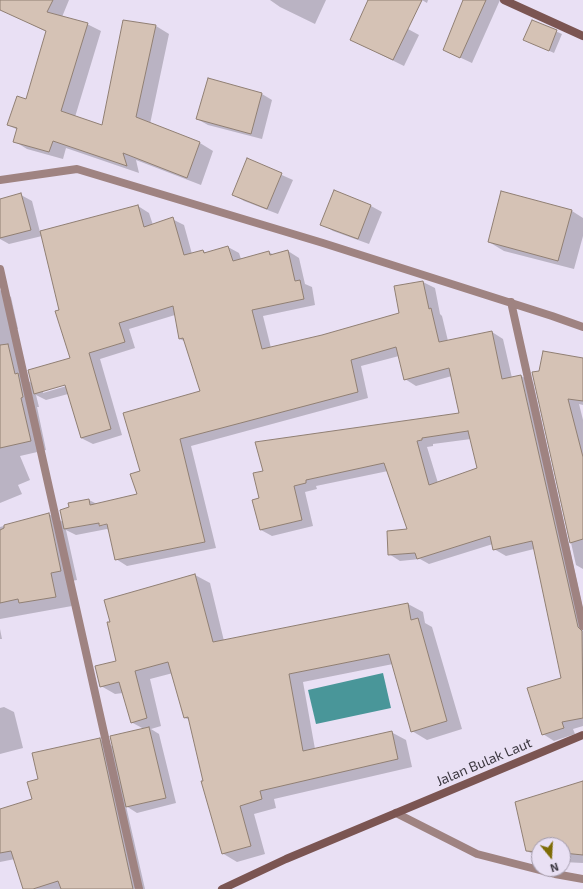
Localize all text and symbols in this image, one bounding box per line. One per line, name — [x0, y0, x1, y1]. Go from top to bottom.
street label: Jalan Bulak Laut — [434, 734, 534, 790]
north arrow — [531, 837, 571, 877]
text: N — [549, 861, 560, 875]

